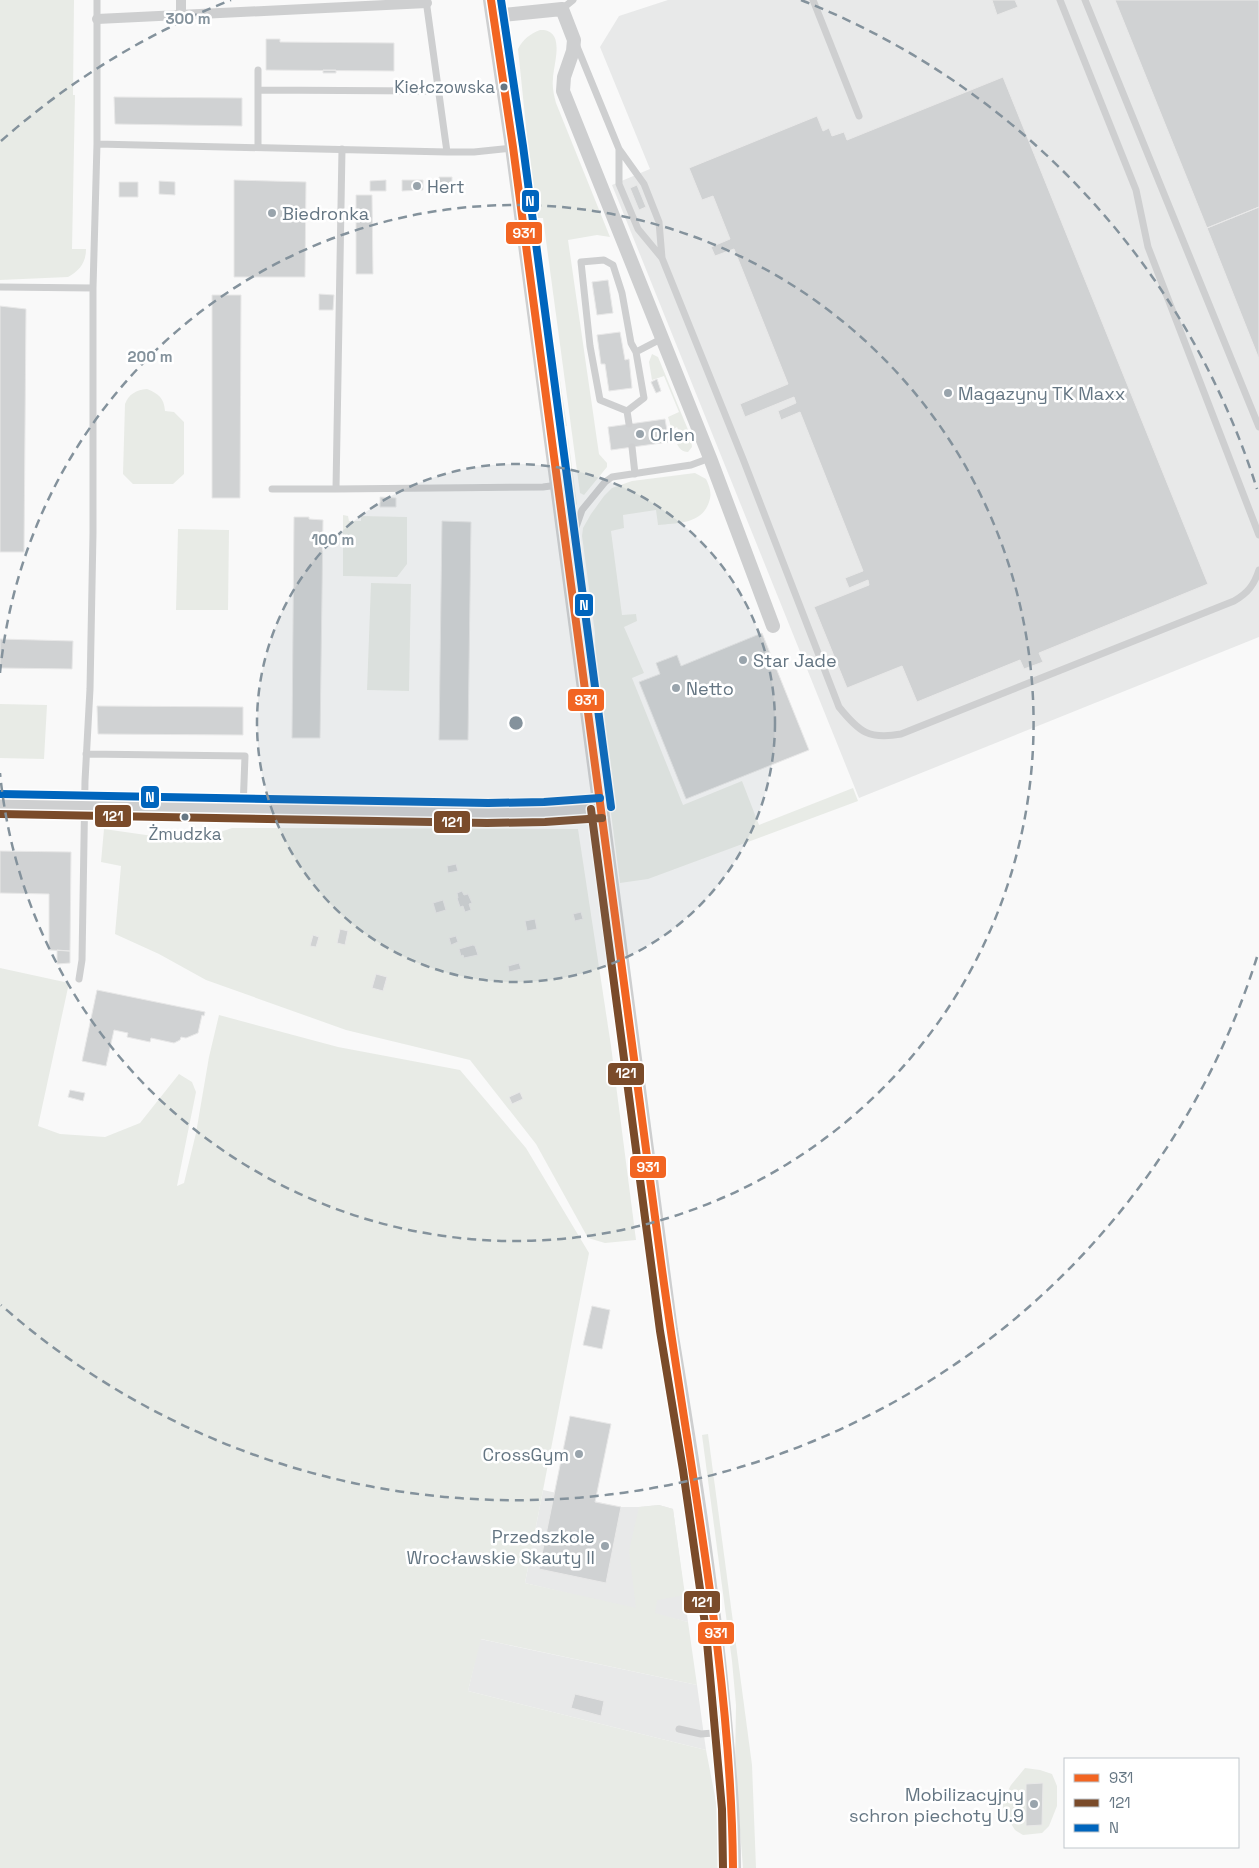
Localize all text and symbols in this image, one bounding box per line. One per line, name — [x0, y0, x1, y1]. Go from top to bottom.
text: 300 m — [165, 9, 211, 28]
place label: Kiełczowska — [394, 76, 495, 98]
marker: Kiełczowska — [499, 82, 509, 92]
place label: Hert — [427, 175, 465, 198]
marker: Hert — [411, 180, 423, 192]
line badge: N — [521, 189, 540, 213]
text: N — [525, 192, 535, 210]
place label: Biedronka — [282, 202, 369, 225]
marker: Biedronka — [266, 207, 278, 219]
line badge: 931 — [505, 221, 543, 245]
text: 931 — [512, 224, 536, 242]
text: 200 m — [128, 347, 172, 366]
place label: Magazyny TK Maxx — [958, 382, 1126, 405]
marker: Magazyny TK Maxx — [942, 387, 954, 399]
place label: Orlen — [650, 423, 695, 446]
marker: Orlen — [634, 428, 646, 440]
text: 100 m — [312, 530, 354, 549]
line badge: N — [574, 593, 594, 617]
text: N — [579, 596, 589, 614]
place label: Star Jade — [753, 649, 837, 672]
marker: Star Jade — [737, 654, 749, 666]
place label: Netto — [686, 677, 734, 700]
marker: Netto — [670, 682, 682, 694]
line badge: 931 — [567, 688, 605, 712]
text: 931 — [574, 691, 598, 709]
centre of rings — [507, 714, 525, 732]
line badge: N — [140, 785, 160, 809]
text: N — [145, 788, 155, 806]
line badge: 121 — [94, 804, 132, 828]
text: 121 — [103, 807, 123, 825]
line badge: 121 — [433, 810, 471, 834]
marker: Żmudzka — [180, 812, 190, 822]
text: 121 — [442, 813, 462, 831]
place label: Żmudzka — [148, 823, 222, 845]
line badge: 121 — [607, 1062, 645, 1086]
text: 121 — [616, 1064, 636, 1082]
line badge: 931 — [629, 1155, 667, 1179]
text: 931 — [636, 1158, 660, 1176]
place label: CrossGym — [483, 1443, 569, 1466]
marker: CrossGym — [573, 1448, 585, 1460]
place label: Przedszkole Wrocławskie Skauty II — [407, 1525, 595, 1569]
marker: Przedszkole Wrocławskie Skauty II — [599, 1540, 611, 1552]
line badge: 121 — [683, 1590, 721, 1614]
text: 121 — [692, 1593, 712, 1611]
line badge: 931 — [697, 1621, 735, 1645]
text: 931 — [704, 1624, 728, 1642]
legend — [1064, 1758, 1239, 1848]
text: 931 — [1109, 1768, 1133, 1787]
place label: Mobilizacyjny schron piechoty U.9 — [849, 1783, 1024, 1827]
text: 121 — [1109, 1793, 1131, 1812]
marker: Mobilizacyjny schron piechoty U.9 — [1028, 1798, 1040, 1810]
text: N — [1109, 1818, 1119, 1837]

